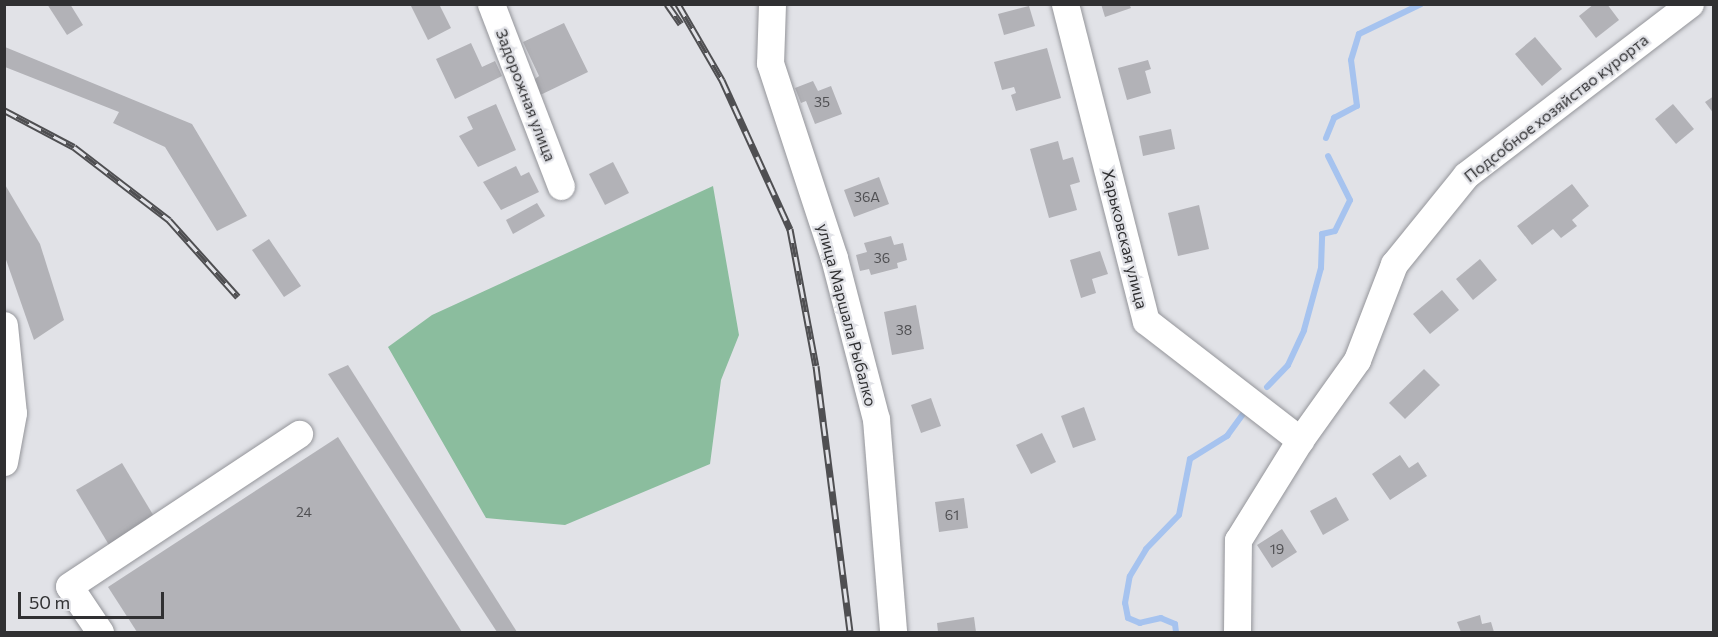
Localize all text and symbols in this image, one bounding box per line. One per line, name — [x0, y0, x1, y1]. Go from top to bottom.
street label: Задорожная улица — [492, 26, 560, 164]
street label: Подсобное хозяйство курорта — [1460, 30, 1652, 186]
house number: 35 — [814, 94, 830, 110]
street label: Харьковская улица — [1098, 167, 1152, 311]
house number: 36А — [854, 189, 880, 205]
street label: улица Маршала Рыбалко — [813, 222, 881, 408]
house number: 36 — [874, 250, 890, 266]
house number: 38 — [896, 322, 912, 338]
house number: 24 — [296, 504, 312, 520]
house number: 61 — [945, 507, 959, 523]
house number: 19 — [1270, 541, 1284, 557]
scale bar — [21, 580, 166, 618]
text: 50 m — [29, 591, 70, 613]

